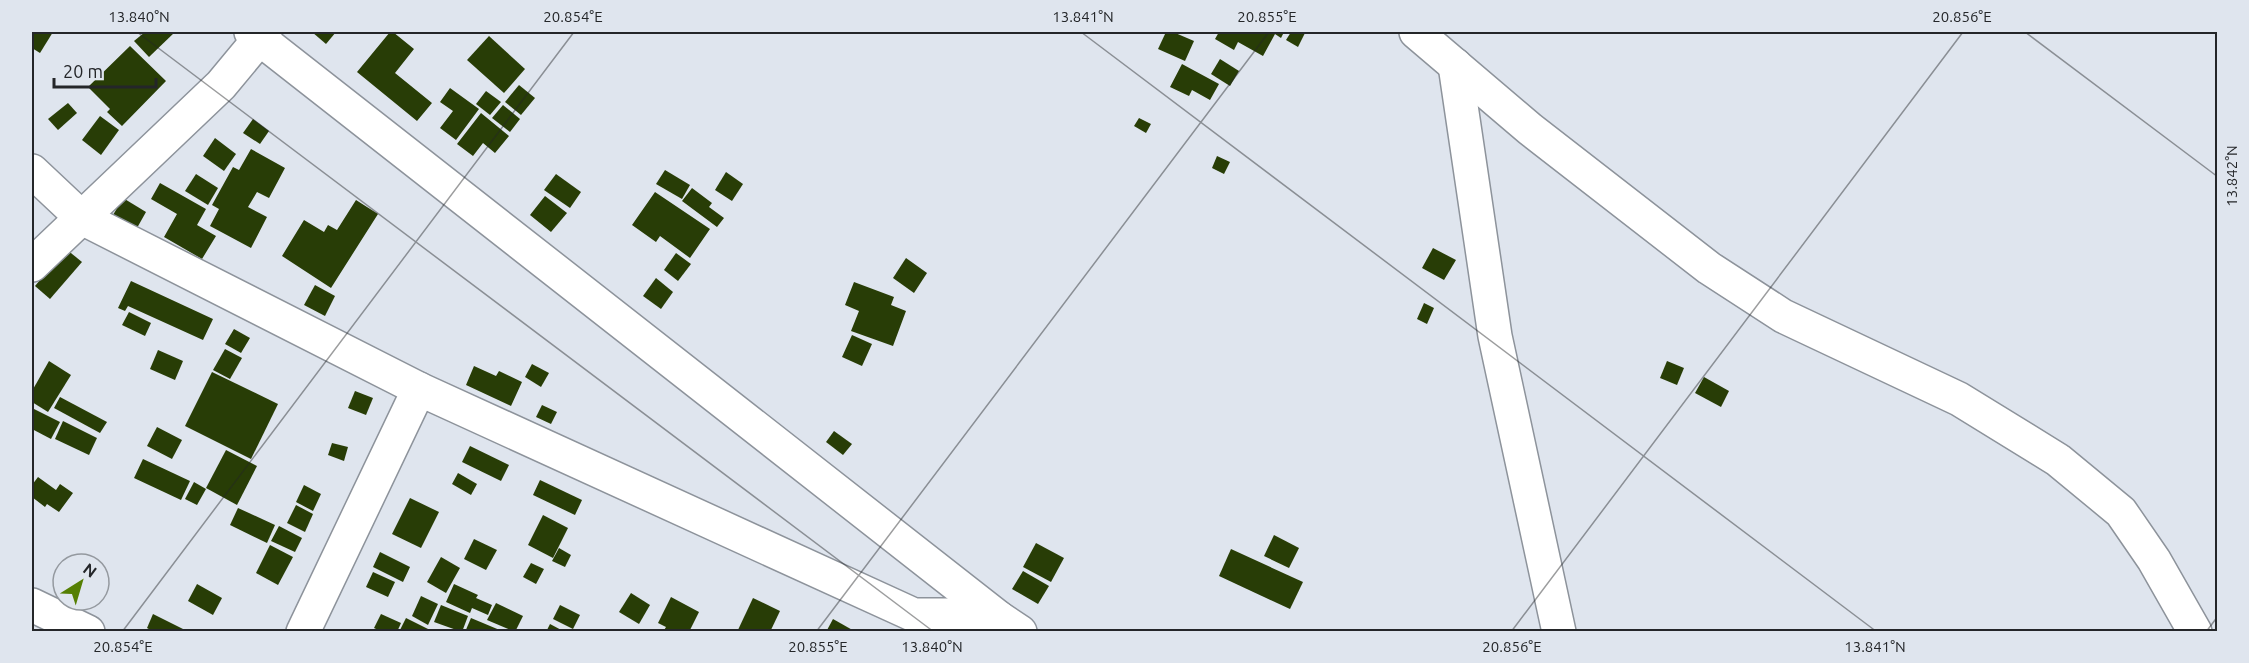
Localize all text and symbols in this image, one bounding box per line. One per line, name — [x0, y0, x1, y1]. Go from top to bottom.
text: 13.840°N — [108, 8, 170, 25]
text: 20.854°E — [543, 8, 603, 25]
text: 13.841°N — [1052, 8, 1114, 25]
text: 20.855°E — [1237, 8, 1297, 25]
text: 20.856°E — [1932, 8, 1992, 25]
scale bar — [54, 51, 156, 89]
text: 20 m — [63, 61, 103, 81]
text: 13.842°N — [2223, 145, 2240, 207]
north arrow — [51, 552, 111, 612]
text: N — [80, 559, 100, 581]
text: 20.854°E — [93, 638, 153, 655]
text: 20.855°E — [788, 638, 848, 655]
text: 13.840°N — [901, 638, 963, 655]
text: 20.856°E — [1482, 638, 1542, 655]
text: 13.841°N — [1844, 638, 1906, 655]

